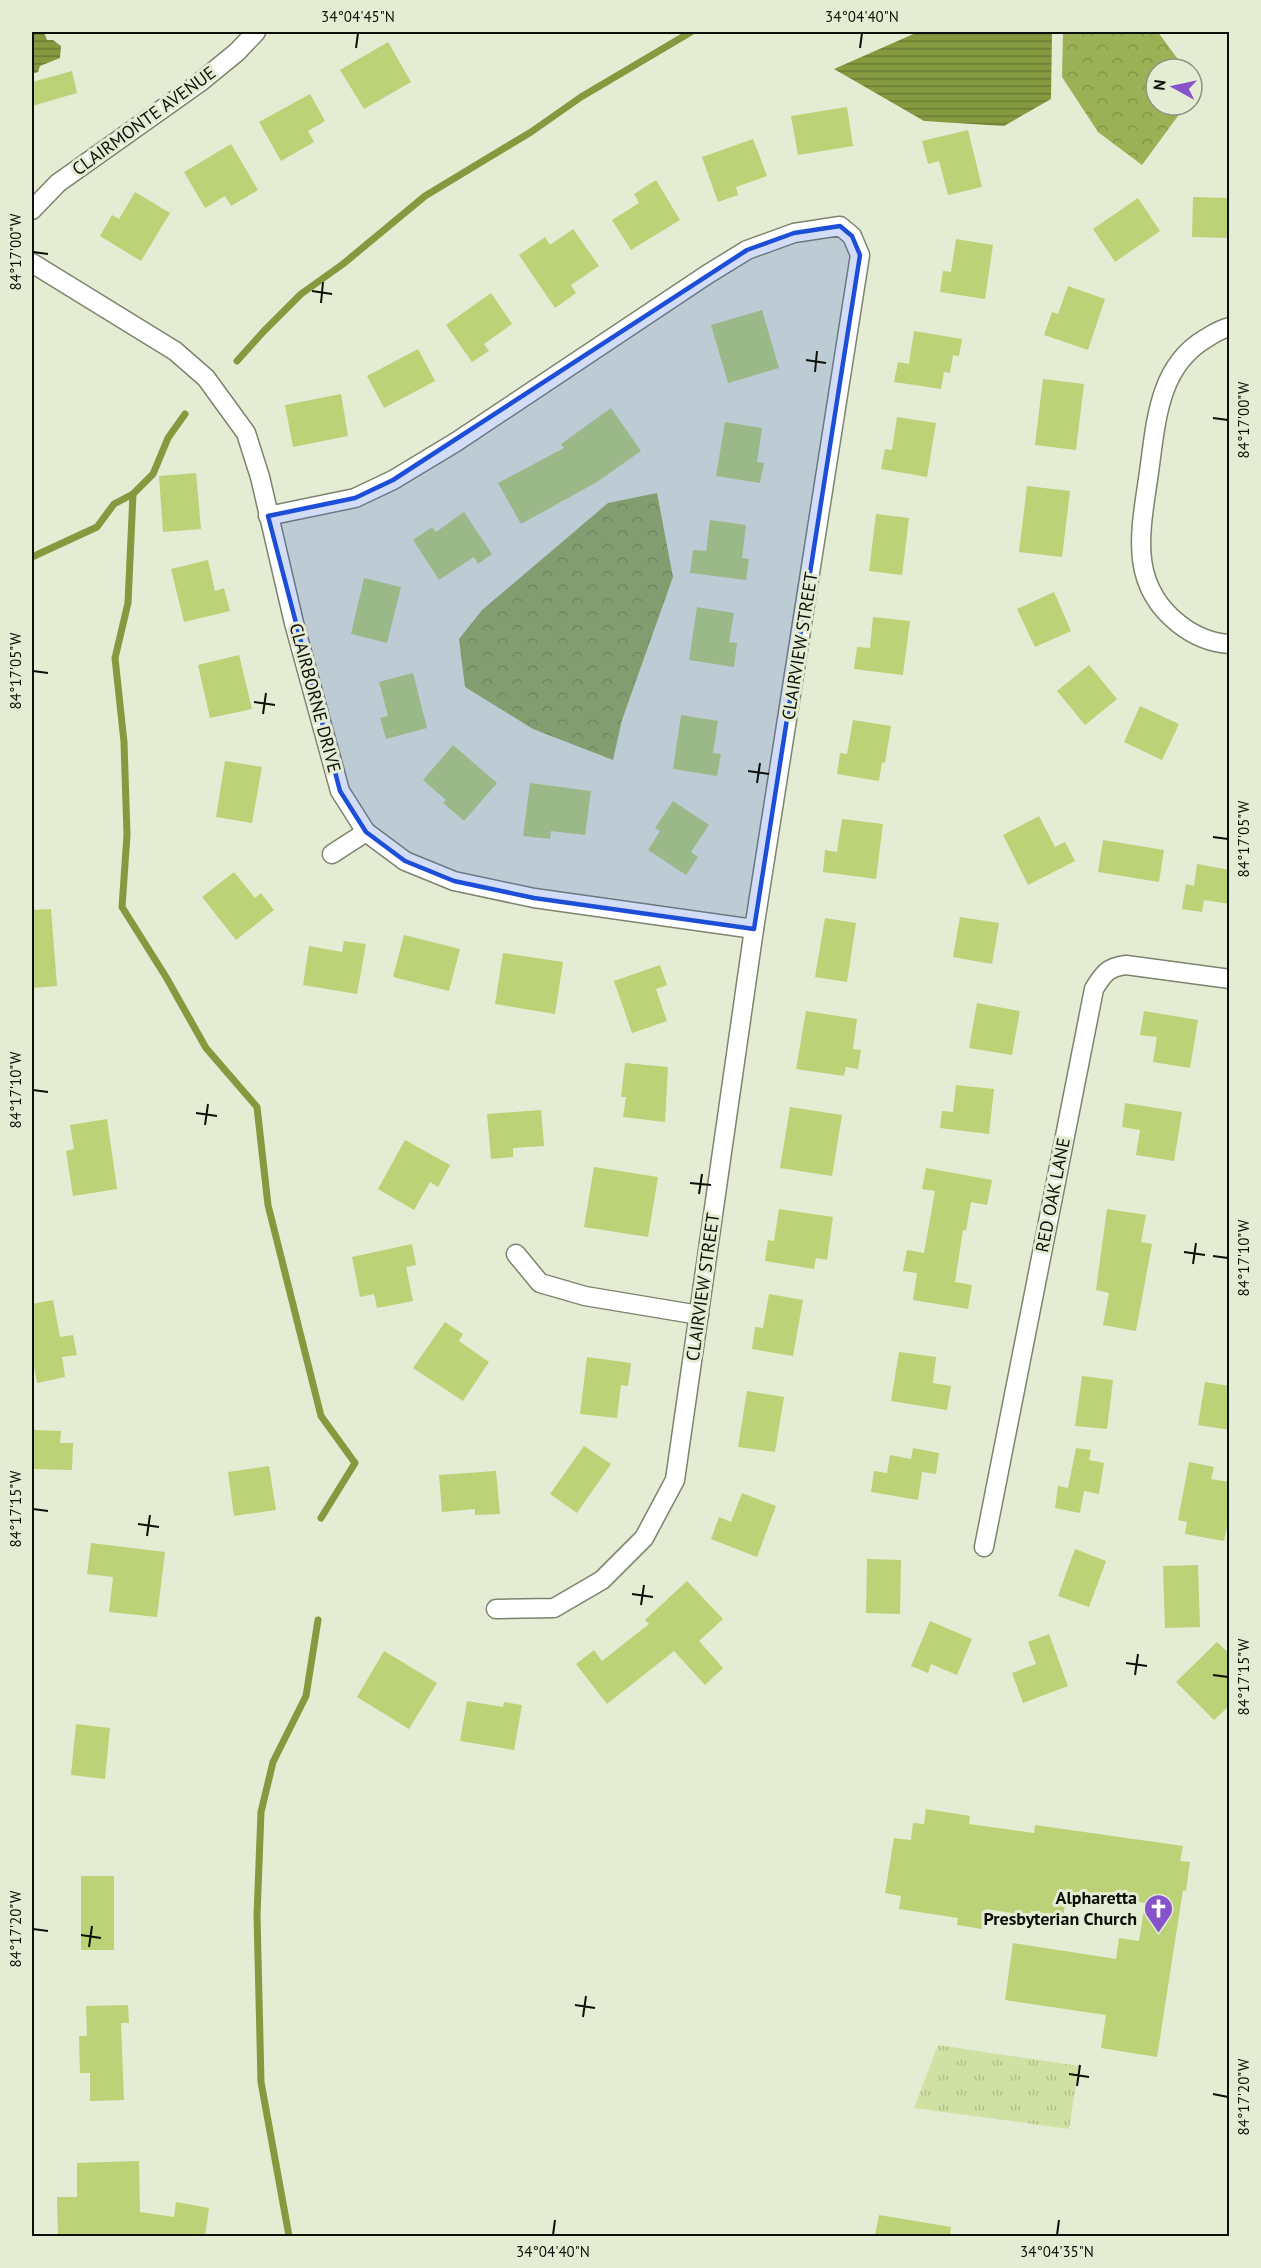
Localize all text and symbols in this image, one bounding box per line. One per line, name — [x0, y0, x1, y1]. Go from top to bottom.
text: 34°04'45"N — [321, 7, 395, 26]
text: 34°04'40"N — [825, 7, 899, 26]
north arrow — [1144, 57, 1204, 117]
street label: CLAIRMONTE AVENUE — [67, 61, 220, 180]
text: N — [1149, 78, 1170, 92]
text: 84°17'00"W — [6, 213, 25, 290]
text: 84°17'00"W — [1234, 381, 1253, 458]
street label: CLAIRVIEW STREET — [776, 570, 823, 721]
street label: CLAIRBORNE DRIVE — [284, 621, 347, 775]
text: 84°17'05"W — [6, 632, 25, 709]
text: 84°17'05"W — [1234, 800, 1253, 877]
text: 84°17'10"W — [6, 1051, 25, 1128]
street label: RED OAK LANE — [1030, 1136, 1075, 1254]
street label: CLAIRVIEW STREET — [681, 1211, 724, 1362]
text: 84°17'10"W — [1234, 1219, 1253, 1296]
text: 84°17'15"W — [6, 1470, 25, 1547]
text: 84°17'15"W — [1234, 1638, 1253, 1715]
place label: Alpharetta Presbyterian Church — [983, 1886, 1137, 1930]
text: 84°17'20"W — [6, 1890, 25, 1967]
church icon: Alpharetta Presbyterian Church — [1142, 1892, 1174, 1934]
text: 84°17'20"W — [1234, 2058, 1253, 2135]
text: 34°04'40"N — [516, 2242, 590, 2261]
text: 34°04'35"N — [1020, 2242, 1094, 2261]

